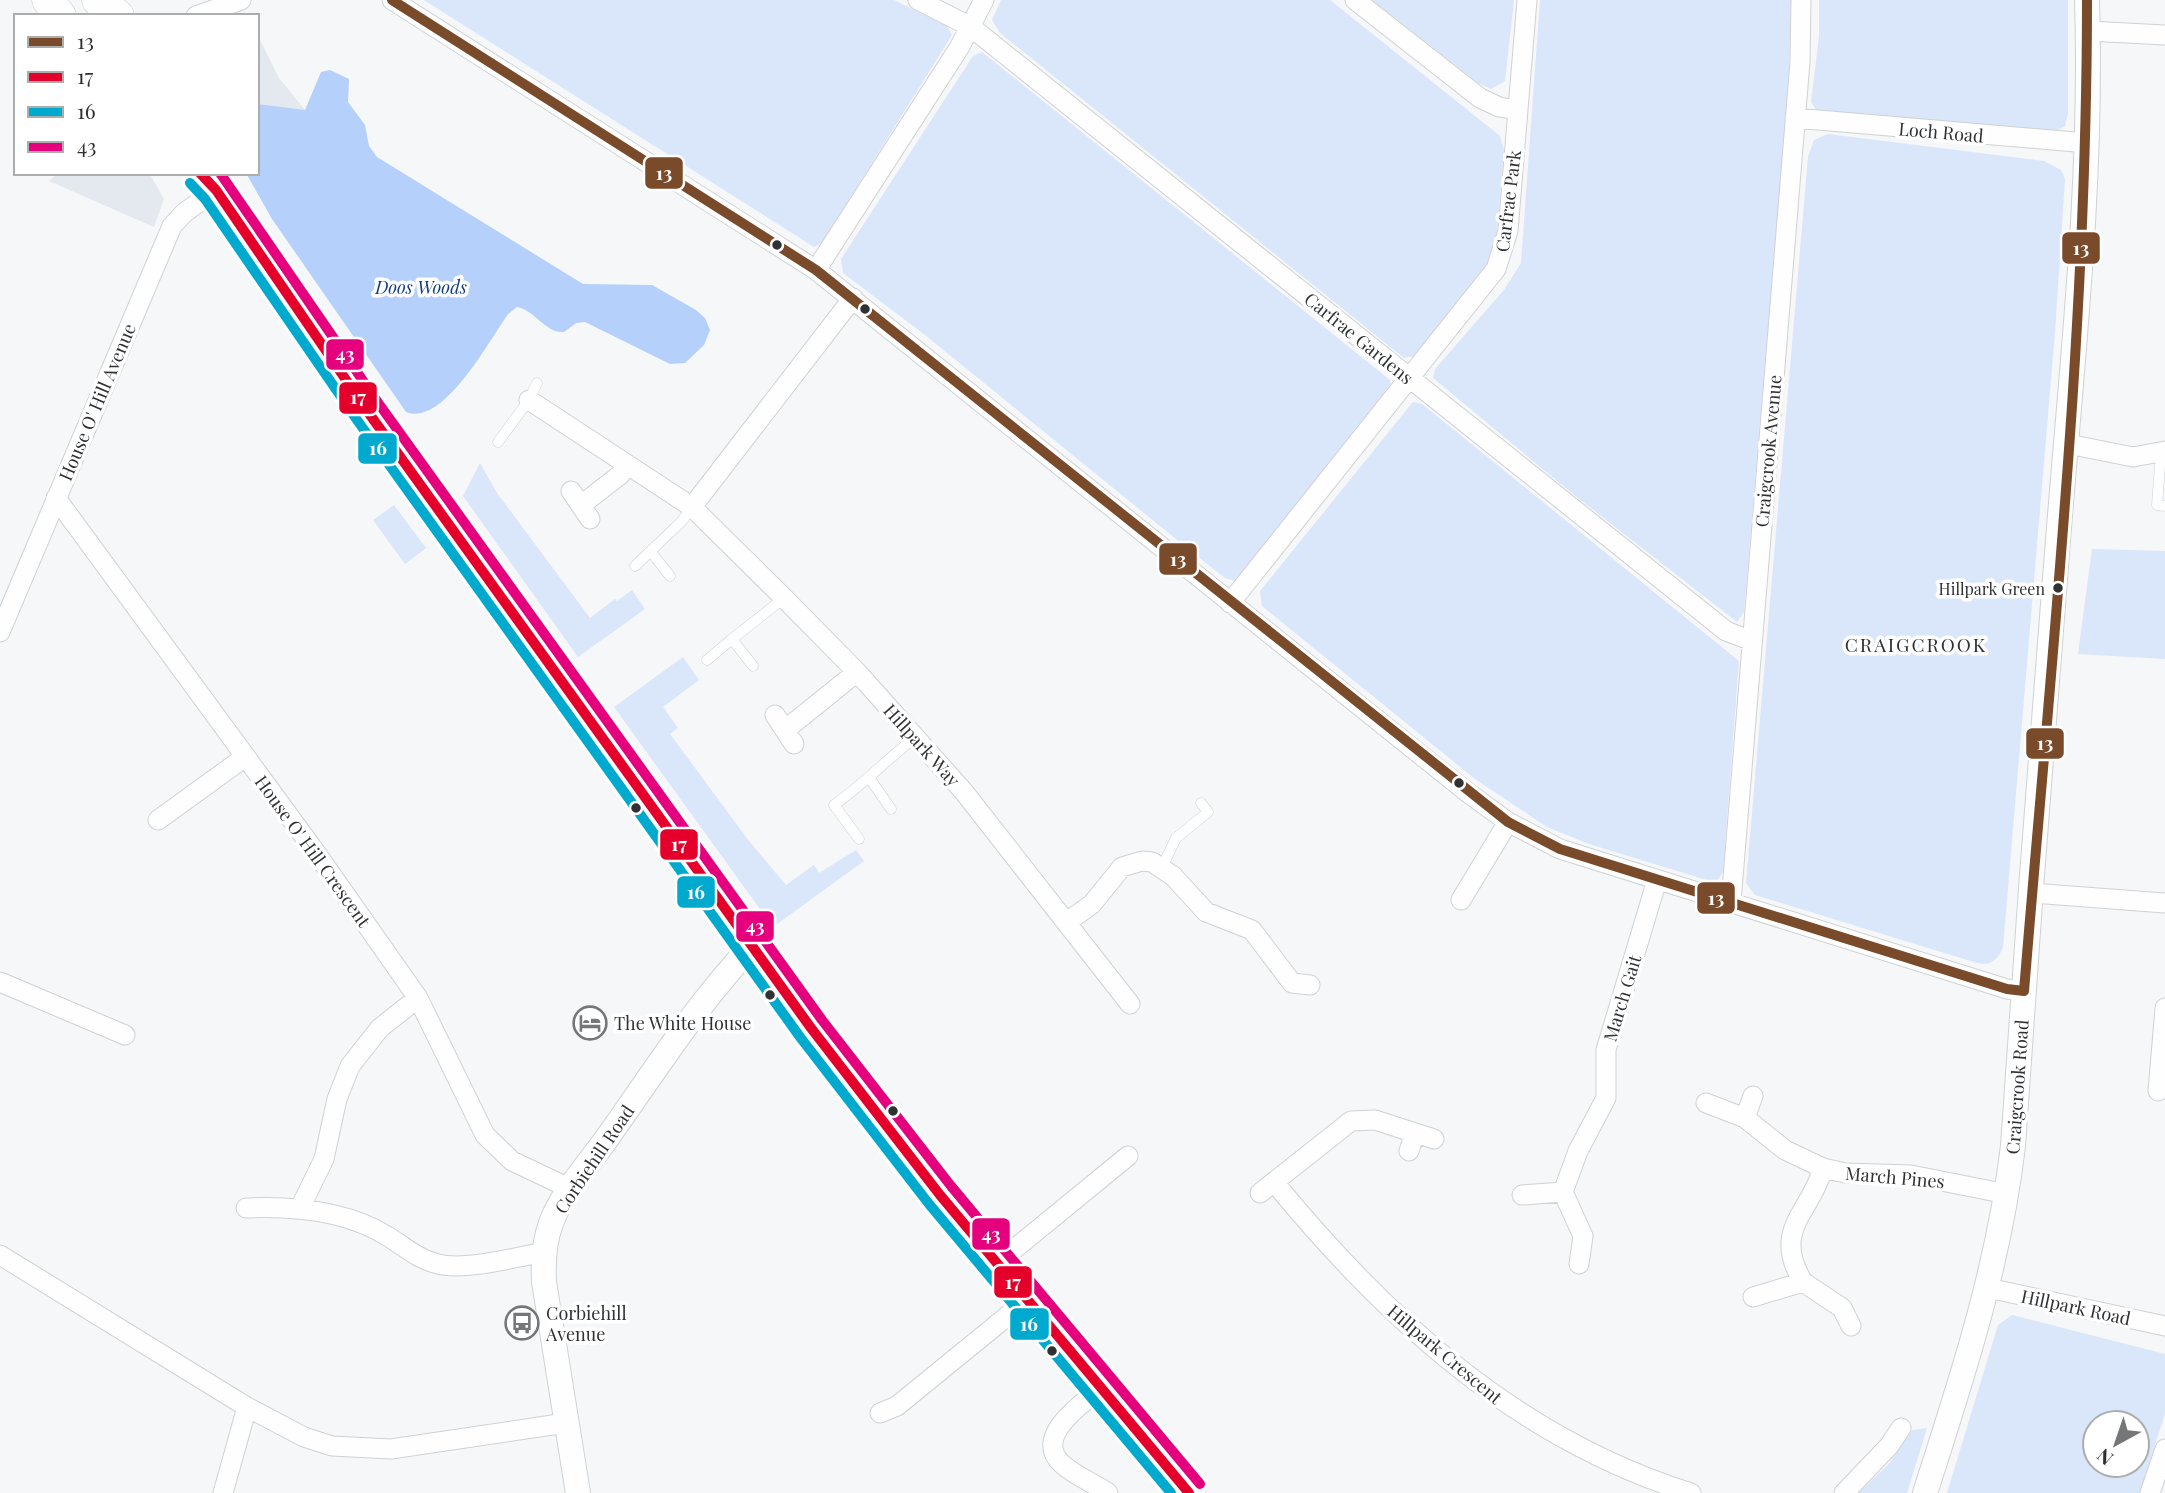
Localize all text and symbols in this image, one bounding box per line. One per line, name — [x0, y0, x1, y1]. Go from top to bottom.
legend — [14, 14, 259, 175]
text: 13 — [77, 26, 94, 54]
text: 17 — [77, 61, 94, 89]
text: 16 — [77, 96, 96, 124]
street label: Loch Road — [1898, 116, 1985, 148]
text: 43 — [77, 131, 96, 159]
street label: Carfrae Park — [1490, 148, 1526, 253]
line badge: 13 — [644, 156, 684, 190]
text: 13 — [656, 159, 672, 185]
line badge: 13 — [2061, 231, 2101, 265]
text: 13 — [2073, 234, 2089, 260]
unlabelled marker — [770, 238, 784, 252]
park label: Doos Woods — [374, 275, 467, 299]
street label: Carfrae Gardens — [1300, 287, 1418, 389]
unlabelled marker — [858, 302, 872, 316]
street label: House O' Hill Avenue — [53, 320, 141, 484]
line badge: 43 — [325, 338, 365, 371]
text: 43 — [336, 340, 354, 366]
street label: Craigcrook Avenue — [1749, 374, 1787, 528]
line badge: 17 — [338, 381, 378, 415]
text: 17 — [350, 383, 366, 409]
line badge: 16 — [357, 432, 398, 465]
text: 16 — [369, 434, 387, 460]
line badge: 13 — [1158, 542, 1198, 576]
text: 13 — [1170, 545, 1186, 571]
place label: Hillpark Green — [1939, 578, 2045, 599]
marker: Hillpark Green — [2051, 581, 2065, 595]
district label: CRAIGCROOK — [1845, 631, 1987, 657]
street label: Hillpark Way — [879, 699, 965, 791]
line badge: 13 — [2025, 727, 2065, 760]
text: 13 — [2037, 729, 2053, 755]
street label: House O' Hill Crescent — [250, 770, 377, 932]
unlabelled marker — [1452, 776, 1466, 790]
unlabelled marker — [629, 801, 643, 815]
line badge: 17 — [659, 828, 699, 861]
text: 17 — [671, 830, 687, 856]
line badge: 16 — [676, 875, 716, 909]
text: 16 — [687, 878, 705, 904]
line badge: 13 — [1696, 881, 1736, 915]
text: 13 — [1708, 884, 1724, 910]
line badge: 43 — [735, 910, 775, 943]
text: 43 — [746, 912, 764, 938]
street label: March Gait — [1597, 951, 1647, 1044]
unlabelled marker — [763, 988, 777, 1002]
hotel icon: The White House — [571, 1004, 609, 1042]
place label: The White House — [614, 1011, 751, 1035]
street label: Craigcrook Road — [2000, 1018, 2034, 1155]
street label: Corbiehill Road — [549, 1100, 639, 1218]
unlabelled marker — [886, 1104, 900, 1118]
street label: March Pines — [1844, 1161, 1946, 1193]
line badge: 43 — [971, 1217, 1011, 1251]
text: 43 — [982, 1220, 1000, 1246]
line badge: 17 — [993, 1265, 1033, 1299]
text: 17 — [1005, 1268, 1021, 1294]
street label: Hillpark Road — [2019, 1284, 2133, 1330]
street label: Hillpark Crescent — [1383, 1299, 1508, 1409]
place label: Corbiehill Avenue — [545, 1301, 627, 1346]
bus stop icon: Corbiehill Avenue — [503, 1304, 541, 1342]
line badge: 16 — [1009, 1307, 1050, 1341]
text: 16 — [1020, 1310, 1038, 1336]
unlabelled marker — [1045, 1344, 1059, 1358]
north arrow — [2081, 1409, 2151, 1479]
text: N — [2091, 1443, 2118, 1472]

